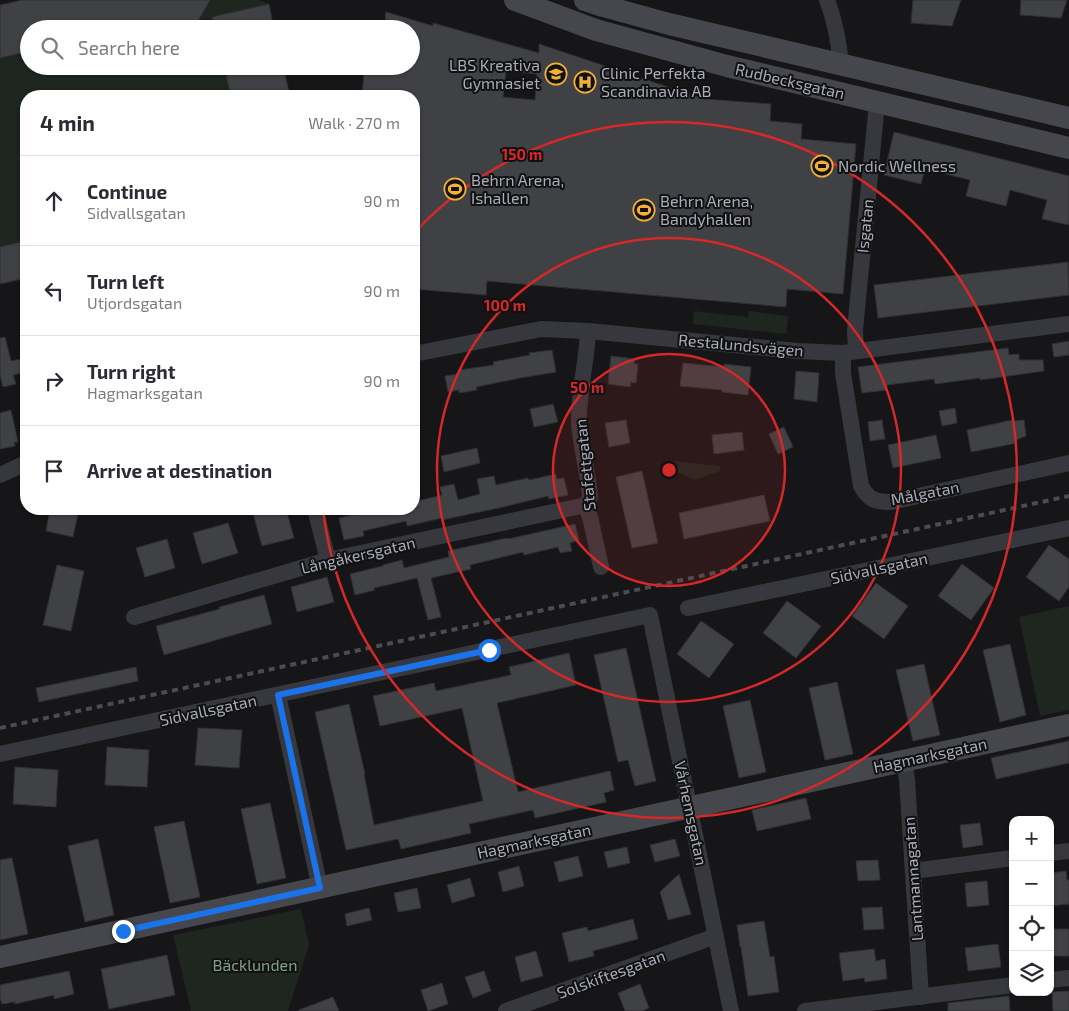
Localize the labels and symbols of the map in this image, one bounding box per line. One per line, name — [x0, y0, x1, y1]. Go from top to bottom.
place label: LBS Kreativa Gymnasiet — [449, 55, 540, 92]
street label: Rudbecksgatan — [734, 59, 847, 102]
school or university icon: LBS Kreativa Gymnasiet — [544, 62, 568, 86]
place label: Clinic Perfekta Scandinavia AB — [601, 63, 711, 100]
hospital icon: Clinic Perfekta Scandinavia AB — [573, 70, 597, 94]
text: 150 m — [502, 145, 542, 163]
sports icon: Nordic Wellness — [810, 154, 834, 178]
place label: Nordic Wellness — [838, 156, 956, 175]
place label: Behrn Arena, Ishallen — [471, 170, 564, 207]
sports icon: Behrn Arena, Ishallen — [443, 177, 467, 201]
place label: Behrn Arena, Bandyhallen — [660, 191, 753, 228]
sports icon: Behrn Arena, Bandyhallen — [632, 198, 656, 222]
street label: Isgatan — [852, 198, 877, 254]
text: 100 m — [484, 296, 526, 314]
street label: Restalundsvägen — [678, 330, 805, 359]
text: 50 m — [570, 378, 604, 396]
street label: Stafettgatan — [570, 418, 599, 512]
centre of rings — [660, 461, 678, 479]
street label: Målgatan — [889, 477, 961, 508]
street label: Långåkersgatan — [299, 532, 417, 577]
street label: Sidvallsgatan — [829, 548, 929, 587]
route start — [478, 639, 501, 662]
street label: Sidvallsgatan — [158, 690, 258, 729]
street label: Hagmarksgatan — [871, 733, 988, 776]
street label: Vårhemsgatan — [671, 759, 712, 867]
street label: Lantmannagatan — [899, 816, 926, 942]
street label: Hagmarksgatan — [475, 819, 592, 862]
route end — [112, 920, 135, 943]
street label: Solskiftesgatan — [554, 945, 668, 1002]
park label: Bäcklunden — [213, 955, 297, 974]

